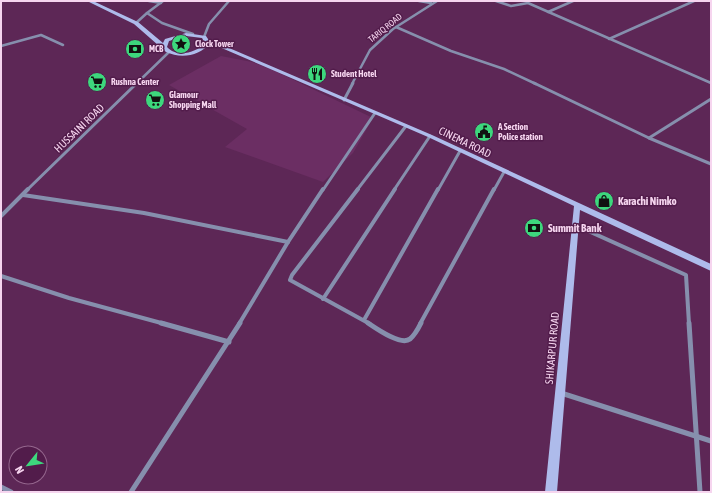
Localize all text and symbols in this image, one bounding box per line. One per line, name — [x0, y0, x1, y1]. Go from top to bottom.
street label: TARIQ ROAD — [366, 11, 404, 45]
place icon: Clock Tower — [170, 33, 192, 55]
bank icon: MCB — [124, 38, 146, 60]
place label: Clock Tower — [195, 39, 234, 49]
place label: MCB — [149, 44, 164, 54]
restaurant icon: Student Hotel — [306, 63, 328, 85]
place label: Student Hotel — [331, 69, 377, 79]
supermarket icon: Rushna Center — [86, 71, 108, 93]
place label: Rushna Center — [111, 77, 159, 87]
supermarket icon: Glamour Shopping Mall — [144, 89, 166, 111]
place label: Glamour Shopping Mall — [169, 90, 217, 110]
street label: HUSSAINI ROAD — [52, 101, 106, 155]
public building icon: A Section Police station — [473, 121, 495, 143]
place label: A Section Police station — [497, 122, 544, 142]
street label: CINEMA ROAD — [437, 124, 493, 160]
shop icon: Karachi Nimko — [593, 190, 615, 212]
place label: Karachi Nimko — [618, 195, 677, 207]
bank icon: Summit Bank — [523, 217, 545, 239]
place label: Summit Bank — [548, 222, 602, 234]
street label: SHIKARPUR ROAD — [543, 311, 561, 385]
north arrow — [8, 445, 48, 485]
text: N — [13, 464, 26, 476]

